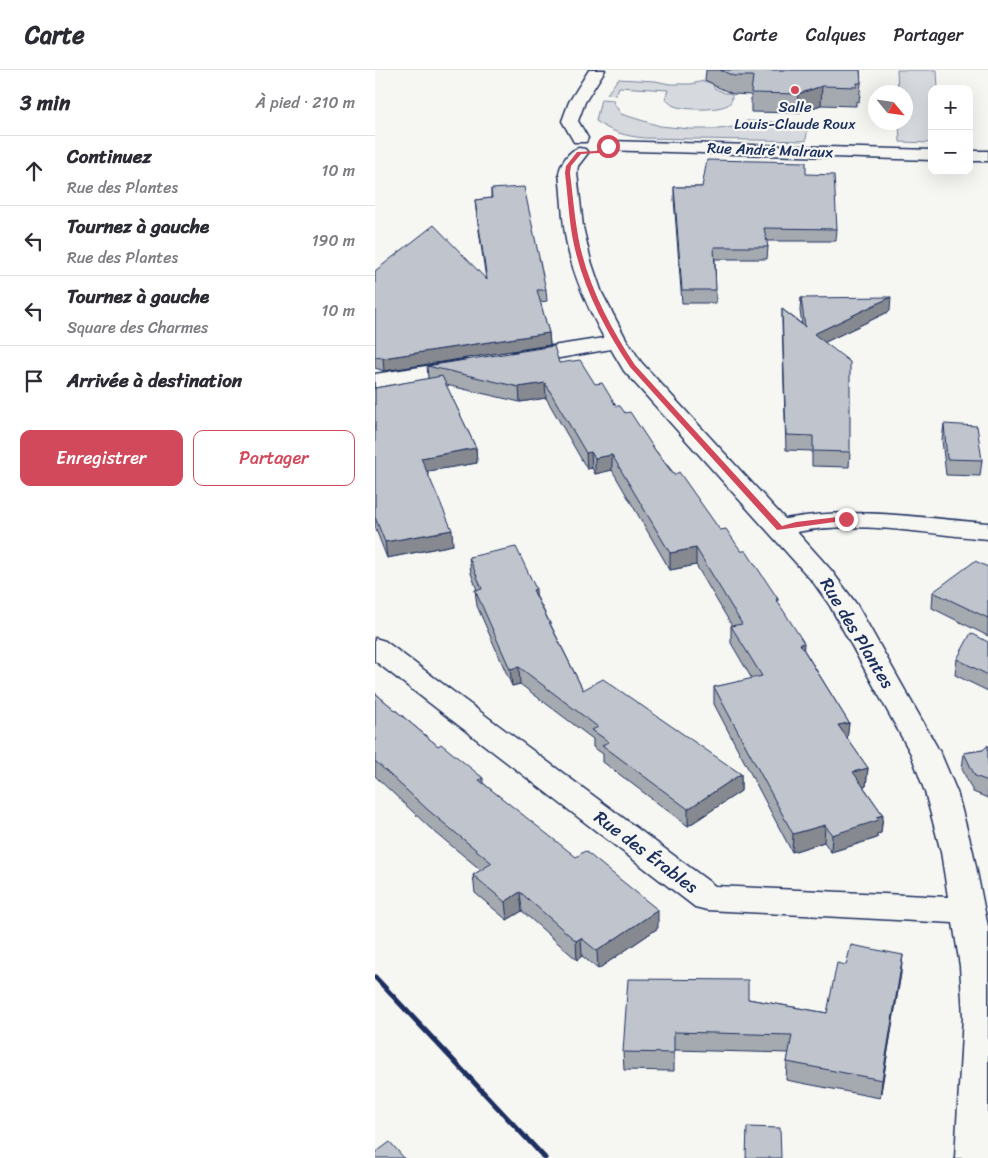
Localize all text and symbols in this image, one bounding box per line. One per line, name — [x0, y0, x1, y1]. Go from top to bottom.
text: Carte — [25, 14, 85, 56]
text: Carte — [733, 19, 778, 51]
text: Calques — [806, 19, 866, 51]
text: Partager — [894, 19, 963, 51]
text: 3 min — [20, 84, 70, 122]
marker: Salle Louis-Claude Roux — [789, 84, 801, 96]
north arrow — [868, 85, 913, 130]
map controls — [928, 85, 973, 175]
button: + — [928, 85, 973, 130]
text: À pied · 210 m — [256, 88, 355, 117]
place label: Salle Louis-Claude Roux — [734, 94, 856, 137]
button: − — [928, 130, 973, 175]
route start — [597, 135, 620, 158]
street label: Rue André Malraux — [707, 135, 834, 165]
text: Continuez — [67, 140, 152, 173]
text: 10 m — [322, 156, 355, 185]
icon: ahead — [20, 157, 48, 185]
text: Rue des Plantes — [67, 173, 178, 202]
text: Tournez à gauche — [67, 210, 209, 243]
text: 190 m — [312, 226, 355, 255]
icon: left — [20, 227, 48, 255]
text: Rue des Plantes — [67, 243, 178, 272]
text: Tournez à gauche — [67, 280, 209, 313]
text: 10 m — [322, 296, 355, 325]
icon: left — [20, 297, 48, 325]
text: Square des Charmes — [67, 313, 208, 342]
text: Arrivée à destination — [67, 364, 242, 397]
icon: arrive — [20, 367, 48, 395]
button: Enregistrer — [20, 430, 183, 486]
button: Partager — [193, 430, 355, 486]
route end — [835, 508, 858, 531]
street label: Rue des Plantes — [811, 571, 903, 695]
street label: Rue des Érables — [587, 802, 706, 902]

